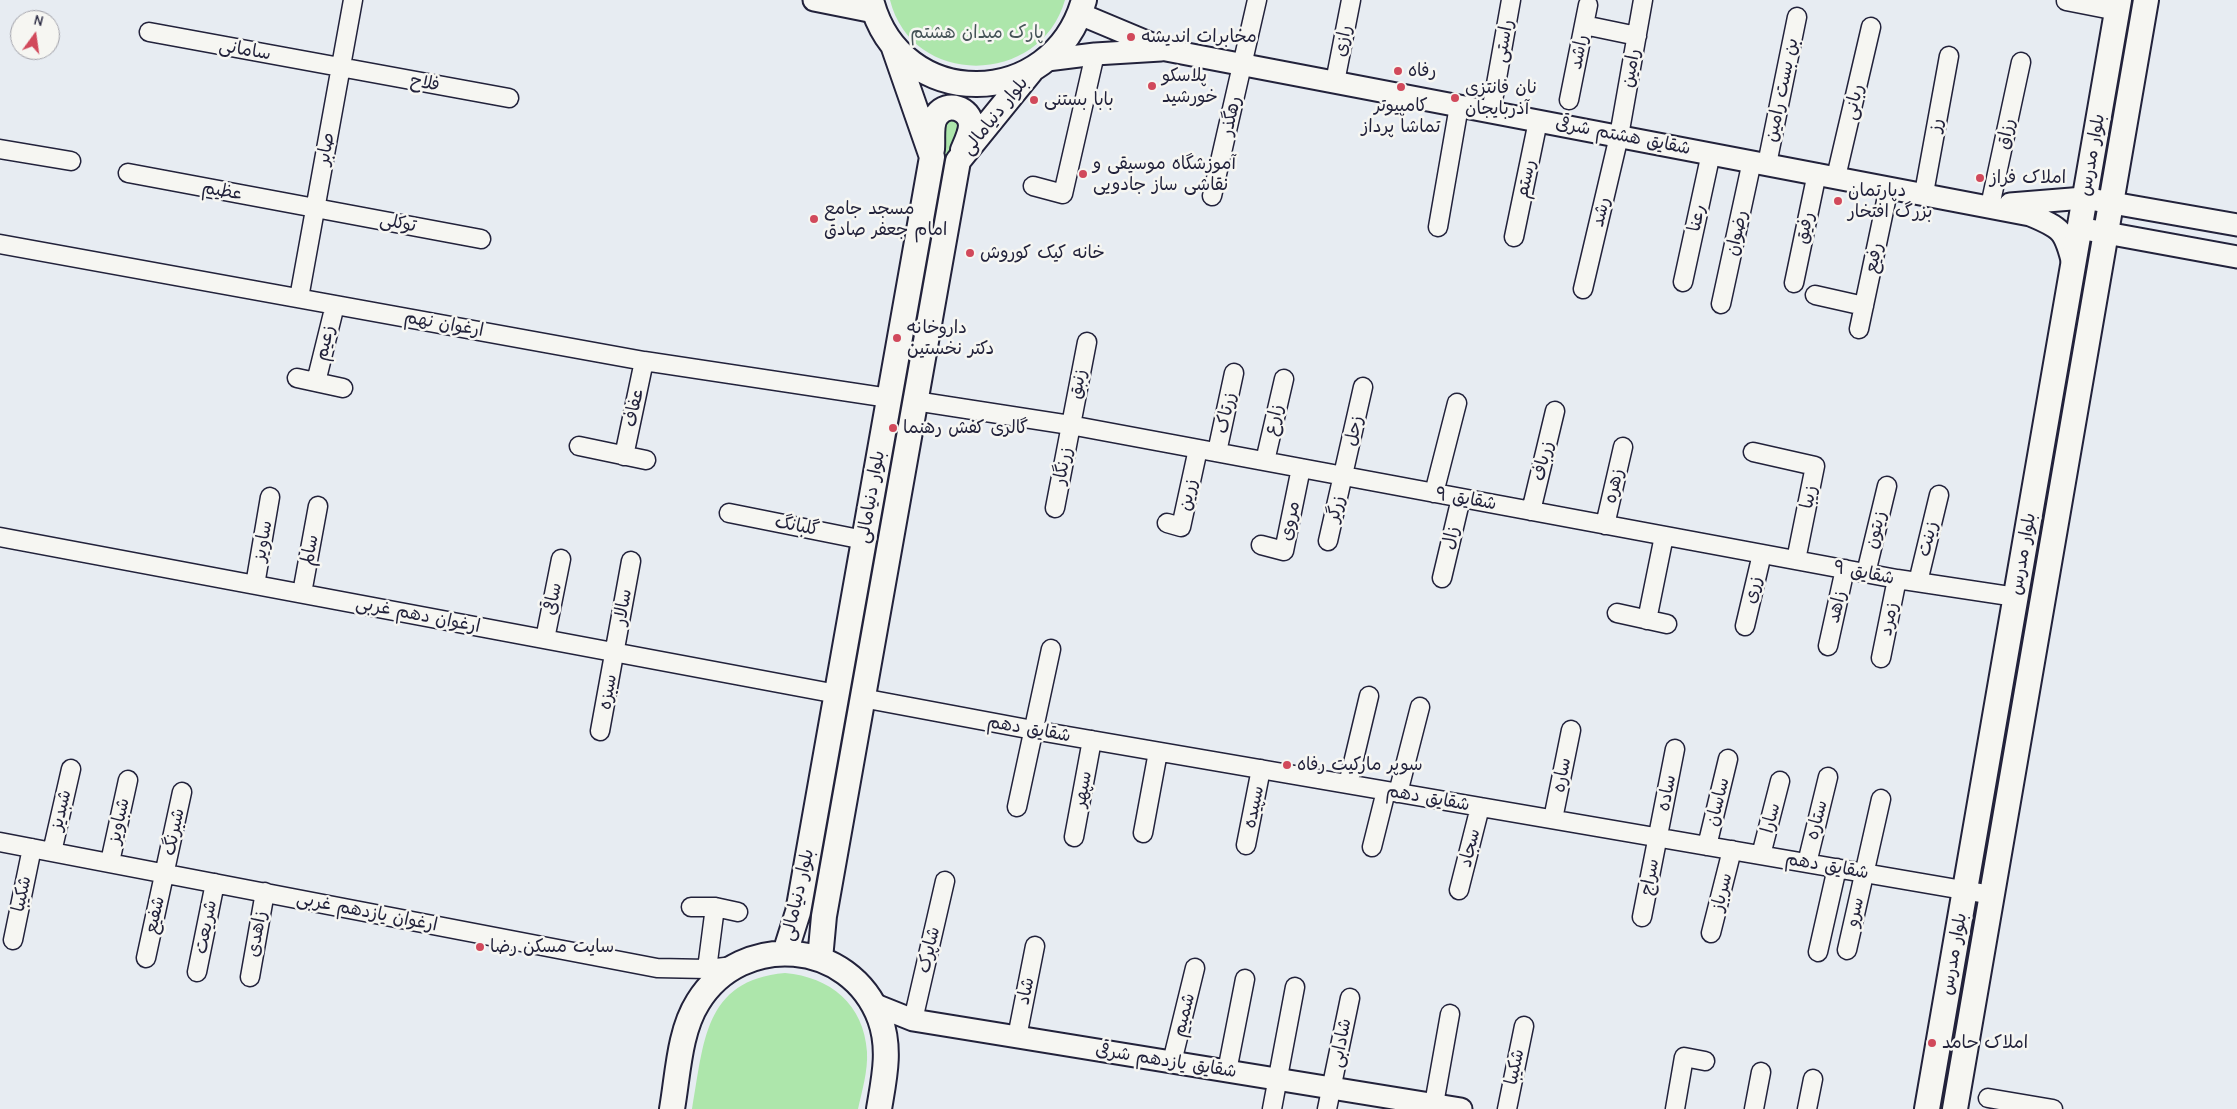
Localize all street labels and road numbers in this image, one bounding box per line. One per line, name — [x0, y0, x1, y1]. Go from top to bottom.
street label: راستی — [1490, 18, 1518, 64]
street label: رازی — [1329, 23, 1357, 59]
street label: راشد — [1565, 33, 1593, 71]
street label: سامانی — [217, 35, 273, 65]
street label: بن بست رامین — [1760, 36, 1804, 144]
street label: رامین — [1617, 47, 1645, 89]
street label: فلاح — [409, 70, 441, 96]
street label: بلوار دنیامالی — [957, 73, 1033, 159]
street label: ربانی — [1839, 82, 1869, 122]
street label: رهگذر — [1216, 94, 1246, 138]
street label: شقایق هشتم شرقی — [1554, 112, 1692, 160]
street label: بلوار مدرس — [2074, 112, 2110, 198]
street label: رز — [1924, 116, 1948, 134]
street label: رزاق — [1992, 117, 2020, 151]
street label: صابر — [313, 131, 339, 167]
street label: رستم — [1511, 158, 1541, 200]
street label: عظیم — [200, 177, 244, 205]
street label: رشد — [1587, 195, 1615, 229]
street label: رعنا — [1684, 202, 1710, 234]
street label: رضوان — [1722, 208, 1752, 258]
street label: توکلی — [378, 209, 418, 237]
street label: رفیق — [1791, 210, 1819, 246]
street label: رفیع — [1860, 241, 1888, 275]
street label: ارغوان نهم — [403, 306, 485, 342]
street label: زعیم — [310, 323, 340, 363]
street label: زنبق — [1065, 367, 1091, 401]
street label: عفاف — [619, 387, 649, 429]
street label: زرتاک — [1211, 391, 1241, 435]
street label: زارع — [1260, 402, 1288, 438]
street label: زحل — [1340, 414, 1368, 448]
street label: زرباف — [1528, 439, 1558, 483]
street label: زرنگار — [1049, 445, 1077, 487]
street label: بلوار دنیامالی — [852, 449, 890, 545]
street label: زهره — [1600, 466, 1628, 506]
street label: زرین — [1174, 477, 1202, 513]
street label: شقایق ۹ — [1434, 483, 1498, 515]
street label: زیبا — [1796, 483, 1822, 511]
street label: زرگر — [1322, 494, 1350, 524]
street label: مروی — [1275, 499, 1305, 543]
street label: زیتون — [1861, 509, 1891, 551]
street label: گلبانگ — [773, 511, 821, 541]
street label: بلوار مدرس — [2005, 511, 2041, 597]
street label: ساویز — [249, 519, 277, 563]
street label: زینت — [1913, 519, 1943, 559]
street label: زال — [1438, 524, 1464, 552]
street label: سالم — [296, 533, 324, 567]
street label: شقایق ۹ — [1832, 557, 1896, 589]
street label: زری — [1739, 574, 1767, 606]
street label: ساقی — [539, 581, 567, 617]
street label: سالار — [609, 587, 637, 627]
street label: زاهد — [1823, 589, 1851, 625]
street label: ارغوان دهم غربی — [354, 592, 482, 638]
street label: زمرد — [1875, 600, 1903, 638]
street label: سبزه — [594, 672, 622, 712]
street label: شقایق دهم — [986, 711, 1072, 747]
street label: ساره — [1548, 756, 1576, 794]
street label: سپهر — [1069, 769, 1097, 809]
street label: ساده — [1653, 773, 1681, 813]
street label: ساسان — [1702, 775, 1734, 829]
street label: شقایق دهم — [1385, 780, 1471, 816]
street label: سپیده — [1239, 784, 1269, 830]
street label: شبدیز — [46, 787, 76, 833]
street label: شباویز — [104, 796, 134, 846]
street label: ستاره — [1802, 798, 1832, 842]
street label: سارا — [1757, 801, 1785, 835]
street label: شبرنگ — [158, 806, 190, 858]
street label: سجاد — [1455, 826, 1485, 870]
street label: بلوار دنیامالی — [777, 847, 819, 943]
street label: شقایق دهم — [1784, 848, 1870, 884]
street label: سراج — [1636, 857, 1664, 897]
street label: سرباز — [1707, 871, 1737, 913]
street label: شکیبا — [8, 874, 36, 914]
street label: ارغوان یازدهم غربی — [295, 888, 439, 936]
street label: شفیع — [140, 894, 170, 936]
street label: سرو — [1841, 895, 1869, 929]
street label: شریعت — [190, 898, 222, 956]
street label: زاهدی — [242, 909, 272, 959]
street label: بلوار مدرس — [1936, 911, 1972, 997]
street label: شاپرک — [913, 925, 945, 975]
street label: شاد — [1013, 975, 1039, 1007]
street label: شمیم — [1168, 991, 1200, 1039]
street label: شادابی — [1326, 1017, 1356, 1069]
street label: شقایق یازدهم شرقی — [1094, 1039, 1238, 1083]
street label: شکیبا — [1501, 1047, 1529, 1087]

